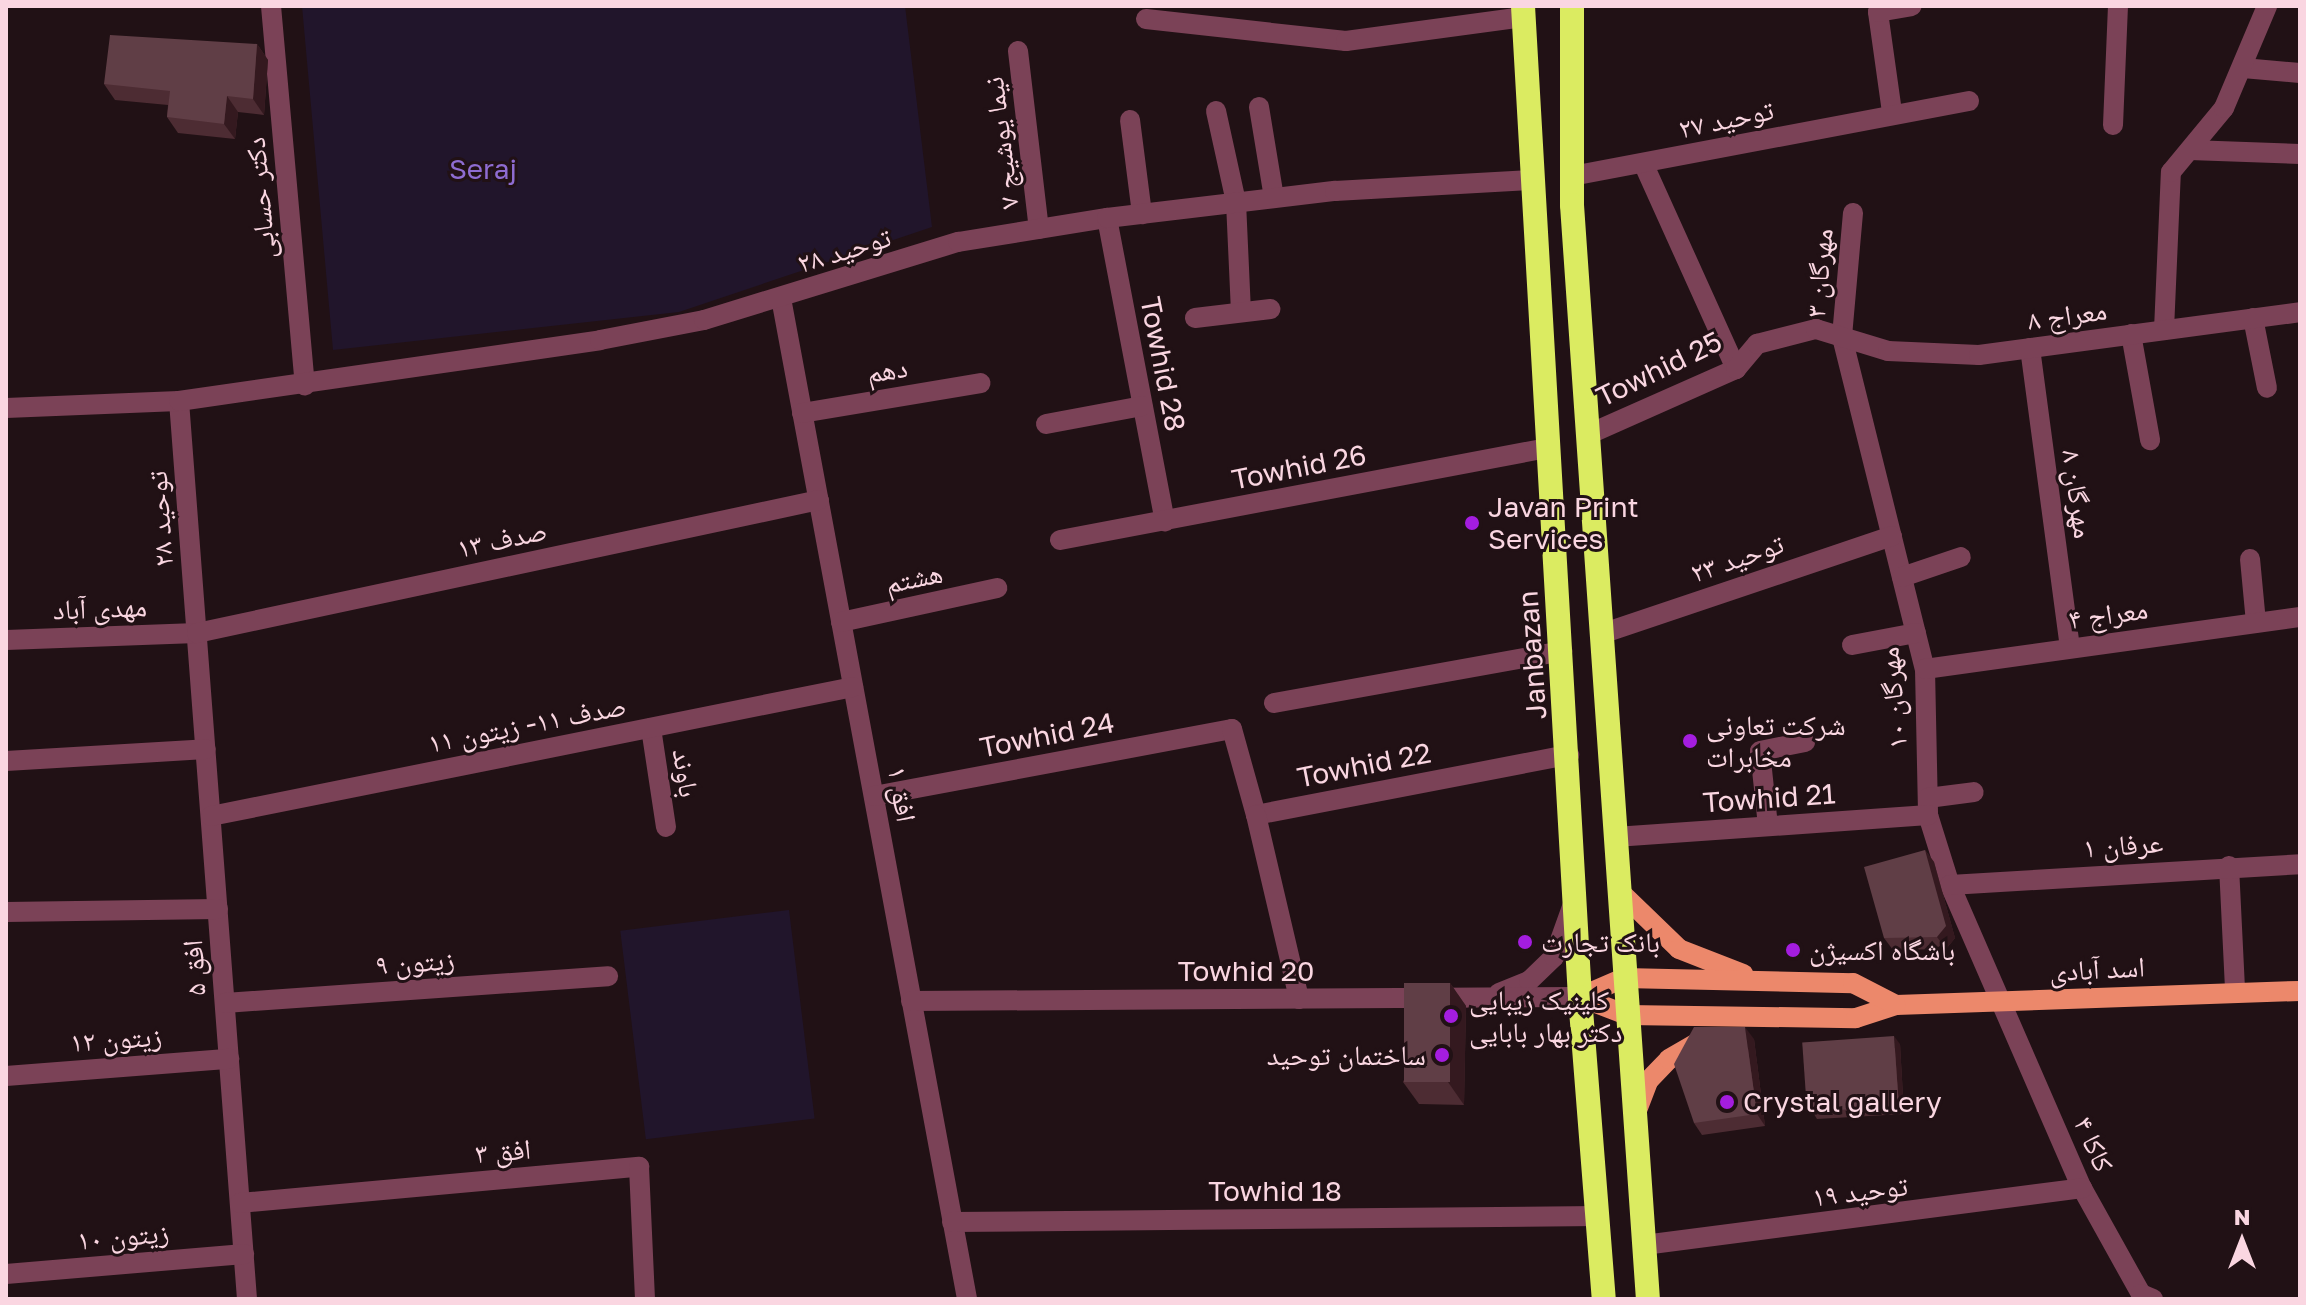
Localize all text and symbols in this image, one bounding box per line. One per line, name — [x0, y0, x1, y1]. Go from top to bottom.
street label: نیما یوشیج ۷ — [976, 75, 1026, 211]
street label: توحید ۲۷ — [1676, 93, 1776, 145]
street label: دکتر حسابی — [238, 136, 282, 260]
park label: Seraj — [449, 152, 517, 186]
street label: توحید ۲۸ — [793, 220, 895, 280]
street label: مهرگان ۳ — [1798, 227, 1840, 319]
street label: معراج ۸ — [2025, 293, 2109, 337]
street label: Towhid 28 — [1134, 294, 1192, 434]
street label: Towhid 25 — [1591, 324, 1727, 414]
street label: دهم — [864, 350, 910, 390]
street label: Towhid 26 — [1229, 438, 1369, 496]
street label: مهرگان ۸ — [2055, 447, 2101, 541]
street label: توحید ۲۸ — [140, 470, 180, 568]
place label: Javan Print Services — [1488, 490, 1639, 556]
street label: صدف ۱۳ — [454, 513, 550, 565]
marker: Javan Print Services — [1463, 514, 1481, 532]
street label: توحید ۲۳ — [1686, 526, 1788, 590]
street label: هشتم — [882, 556, 946, 600]
street label: مهدی آباد — [52, 590, 148, 626]
street label: Janbazan — [1511, 590, 1553, 720]
street label: معراج ۴ — [2066, 592, 2150, 636]
street label: مهرگان ۱۰ — [1872, 646, 1914, 750]
street label: صدف ۱۱- زیتون ۱۱ — [425, 688, 629, 760]
street label: Towhid 24 — [977, 706, 1117, 764]
place label: شرکت تعاونی مخابرات — [1706, 708, 1846, 774]
marker: شرکت تعاونی مخابرات — [1681, 732, 1699, 750]
street label: Towhid 22 — [1294, 736, 1434, 794]
street label: باوند — [666, 746, 706, 800]
street label: افق ۱ — [881, 764, 923, 824]
street label: Towhid 21 — [1702, 777, 1836, 819]
street label: عرفان ۱ — [2082, 825, 2164, 865]
place label: بانک تجارت — [1541, 925, 1660, 959]
marker: بانک تجارت — [1516, 933, 1534, 951]
place label: باشگاه اکسیژن — [1809, 933, 1955, 967]
street label: افق ۵ — [175, 939, 213, 997]
marker: باشگاه اکسیژن — [1784, 941, 1802, 959]
street label: زیتون ۹ — [374, 942, 456, 982]
street label: اسد آبادی — [2048, 950, 2146, 988]
street label: Towhid 20 — [1178, 954, 1314, 988]
place label: کلینیک زیبایی دکتر بهار بابایی — [1469, 983, 1622, 1049]
marker: کلینیک زیبایی دکتر بهار بابایی — [1440, 1005, 1462, 1027]
street label: زیتون ۱۲ — [69, 1019, 163, 1059]
place label: ساختمان توحید — [1267, 1038, 1426, 1072]
marker: ساختمان توحید — [1433, 1046, 1451, 1064]
place label: Crystal gallery — [1743, 1085, 1942, 1119]
marker: Crystal gallery — [1718, 1093, 1736, 1111]
street label: کاکا ۴ — [2067, 1111, 2121, 1177]
street label: افق ۳ — [474, 1132, 532, 1170]
street label: توحید ۱۹ — [1810, 1168, 1910, 1214]
street label: Towhid 18 — [1208, 1174, 1342, 1208]
north arrow — [2202, 1201, 2282, 1281]
text: N — [2234, 1203, 2250, 1230]
street label: زیتون ۱۰ — [76, 1215, 170, 1257]

